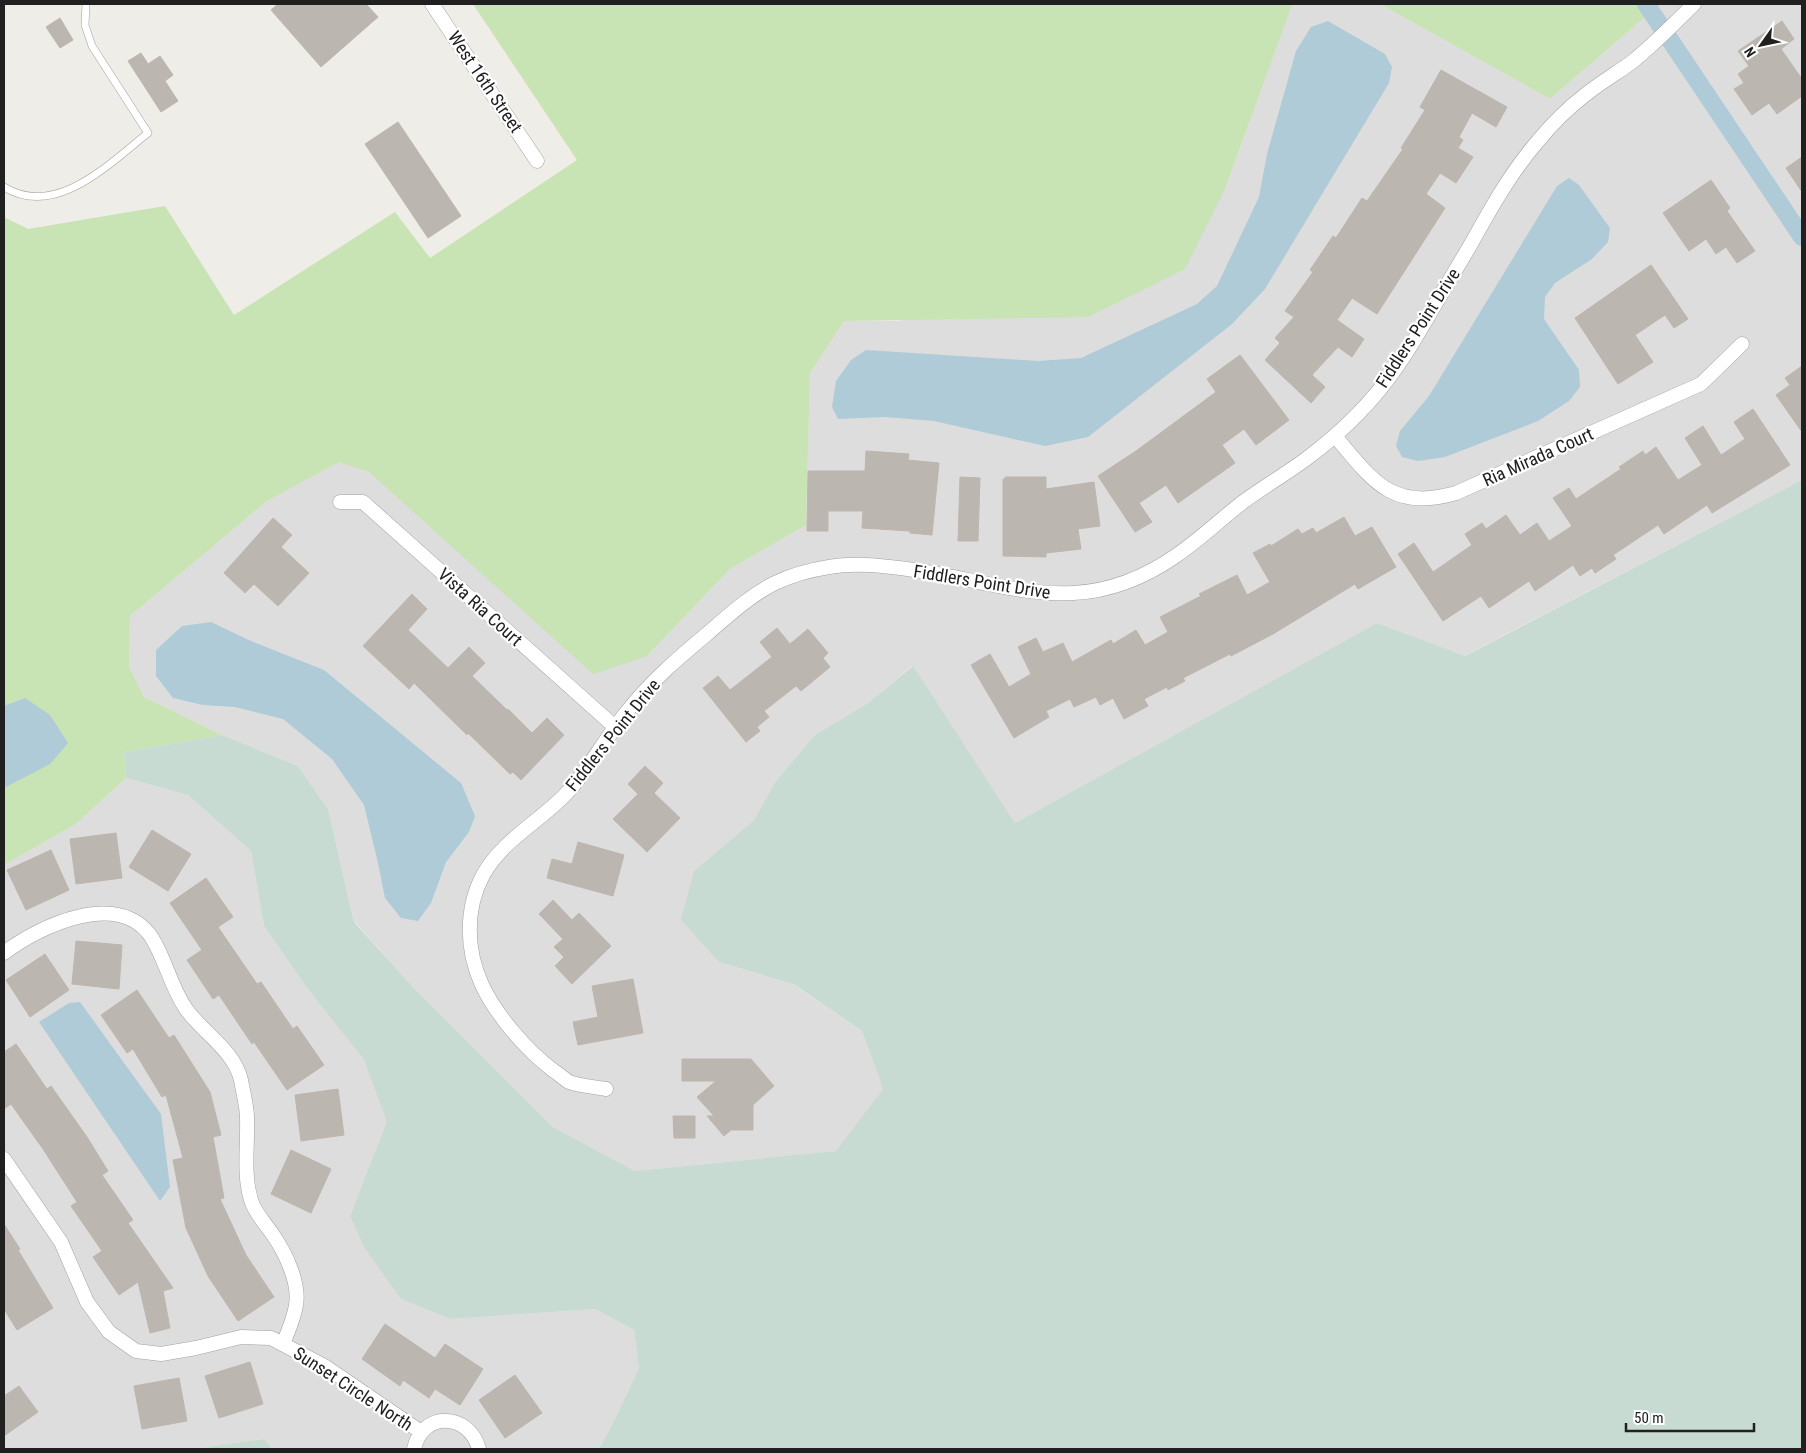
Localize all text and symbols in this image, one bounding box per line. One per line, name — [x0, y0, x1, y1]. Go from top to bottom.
north arrow — [1736, 20, 1786, 70]
street label: West 16th Street — [444, 27, 527, 136]
text: N — [1741, 44, 1759, 60]
street label: Fiddlers Point Drive — [1371, 264, 1464, 391]
street label: Ria Mirada Court — [1479, 423, 1596, 490]
street label: Fiddlers Point Drive — [912, 560, 1052, 603]
street label: Vista Ria Court — [434, 563, 527, 650]
street label: Fiddlers Point Drive — [561, 674, 664, 795]
street label: Sunset Circle North — [290, 1342, 417, 1435]
scale bar — [1626, 1400, 1754, 1432]
text: 50 m — [1634, 1409, 1664, 1427]

